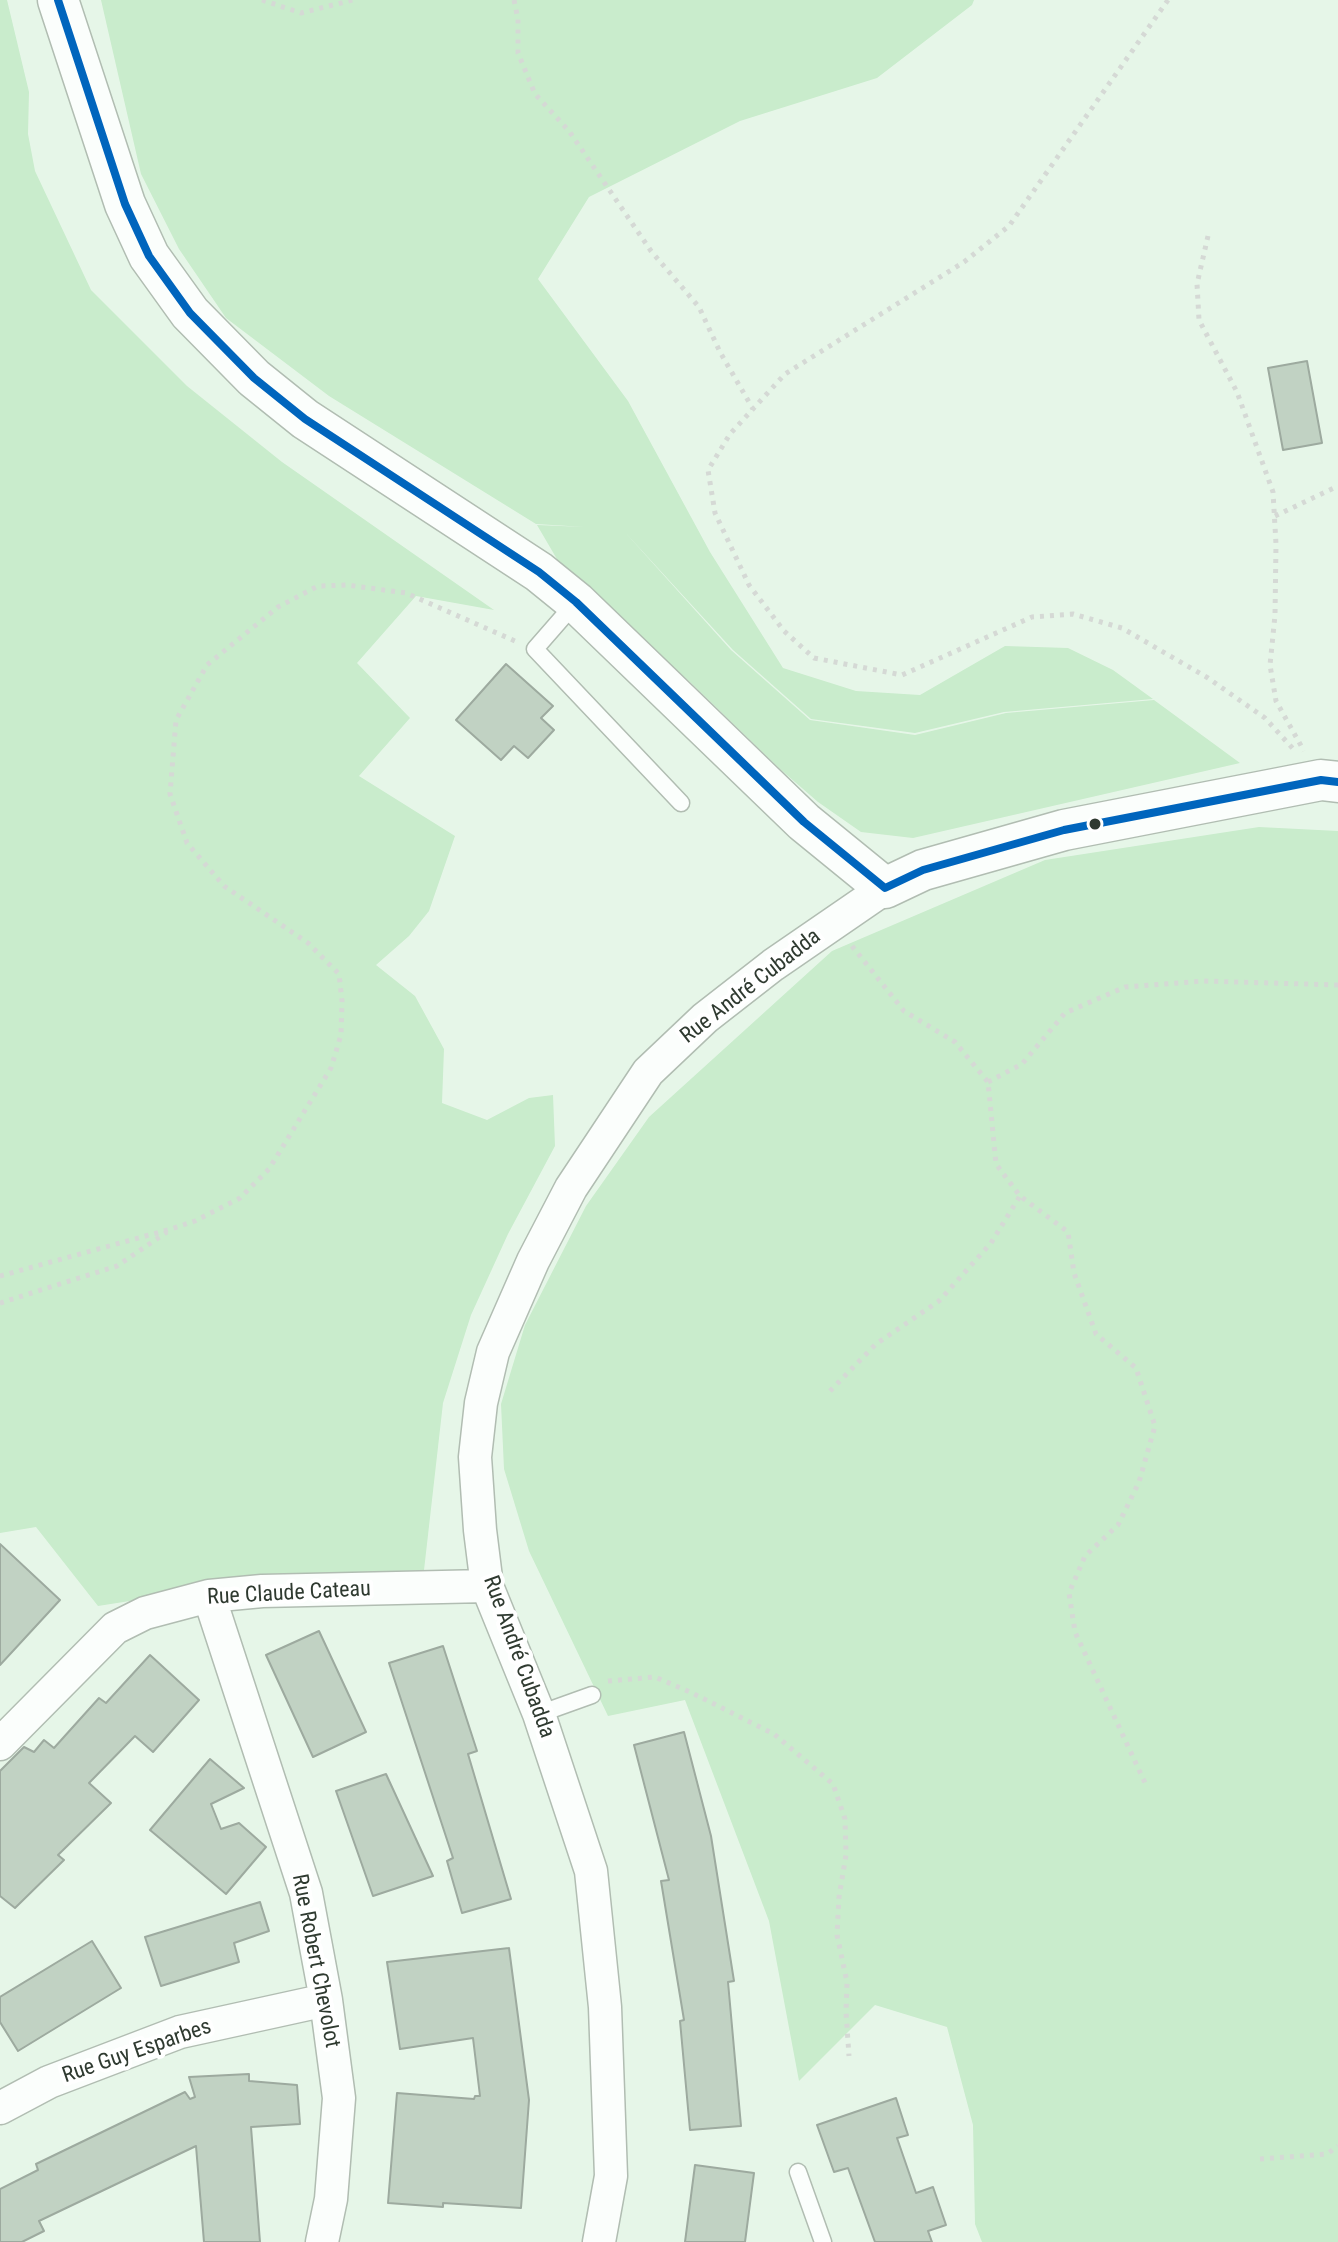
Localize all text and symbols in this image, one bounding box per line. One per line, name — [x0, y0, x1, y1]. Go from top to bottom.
unlabelled marker — [1087, 816, 1103, 832]
street label: Rue André Cubadda — [676, 924, 826, 1050]
street label: Rue André Cubadda — [476, 1572, 560, 1742]
street label: Rue Claude Cateau — [207, 1577, 371, 1611]
street label: Rue Robert Chevolot — [285, 1872, 345, 2050]
street label: Rue Guy Esparbes — [59, 2014, 215, 2090]

